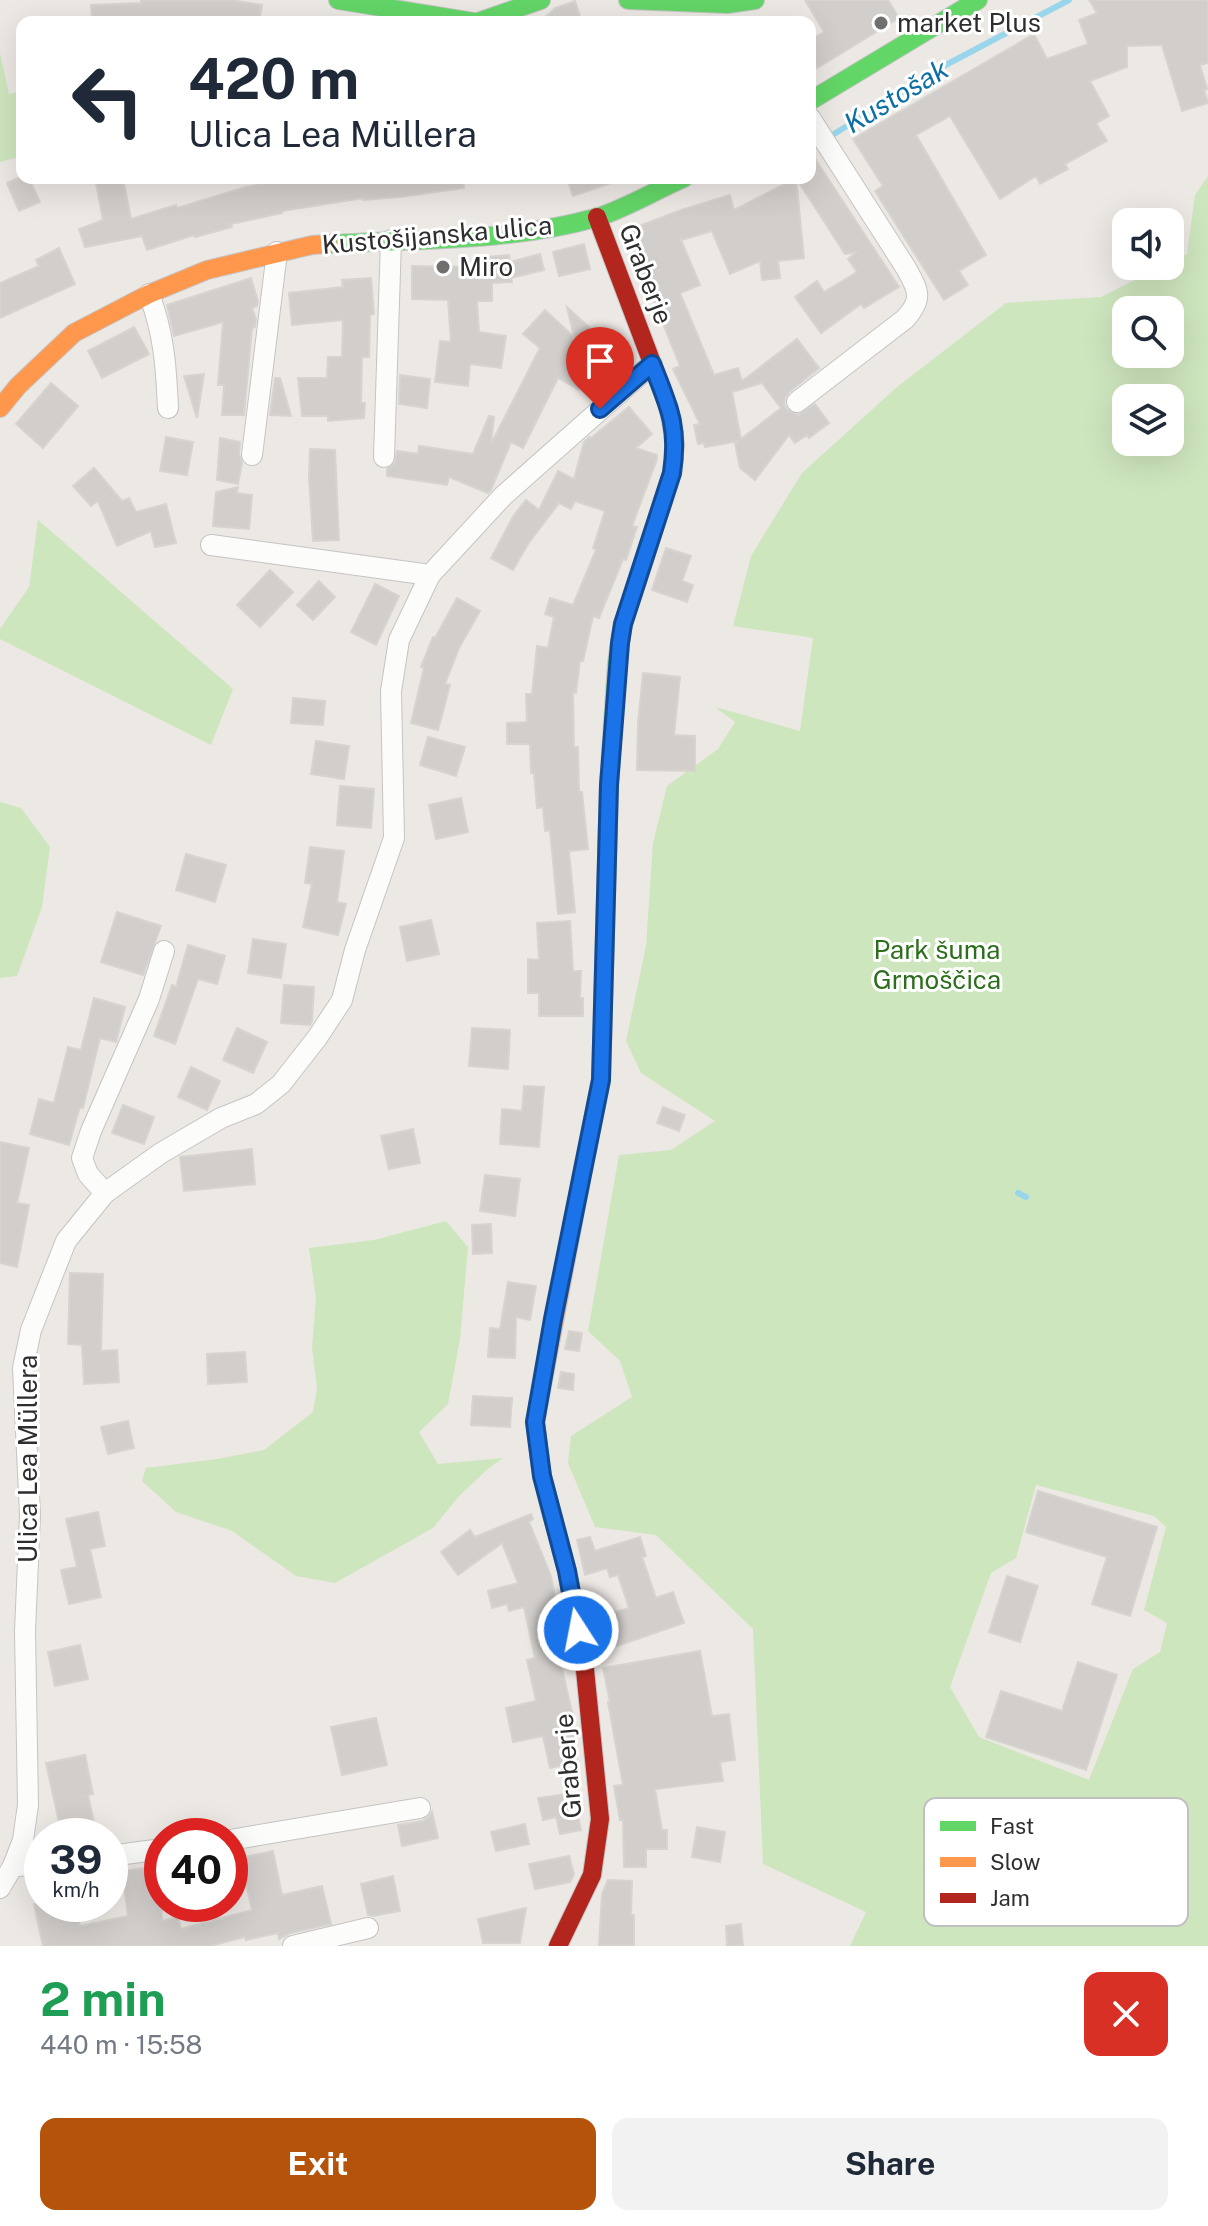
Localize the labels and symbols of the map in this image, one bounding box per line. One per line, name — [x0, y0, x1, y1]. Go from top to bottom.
place label: market Plus — [897, 7, 1041, 38]
marker: market Plus — [872, 14, 890, 32]
water label: Kustošak — [838, 52, 954, 139]
street label: Kustošijanska ulica — [321, 209, 553, 260]
street label: Graberje — [613, 219, 680, 328]
place label: Miro — [459, 251, 513, 282]
marker: Miro — [434, 258, 452, 276]
pin — [566, 327, 634, 409]
park label: Park šuma Grmoščica — [873, 934, 1001, 995]
street label: Ulica Lea Müllera — [12, 1355, 43, 1563]
position arrow — [536, 1588, 620, 1672]
street label: Graberje — [547, 1712, 588, 1820]
legend — [924, 1798, 1188, 1926]
text: Fast — [990, 1813, 1034, 1839]
speed limit sign: 40 — [144, 1818, 248, 1922]
text: Slow — [990, 1849, 1040, 1875]
text: Jam — [990, 1885, 1030, 1911]

